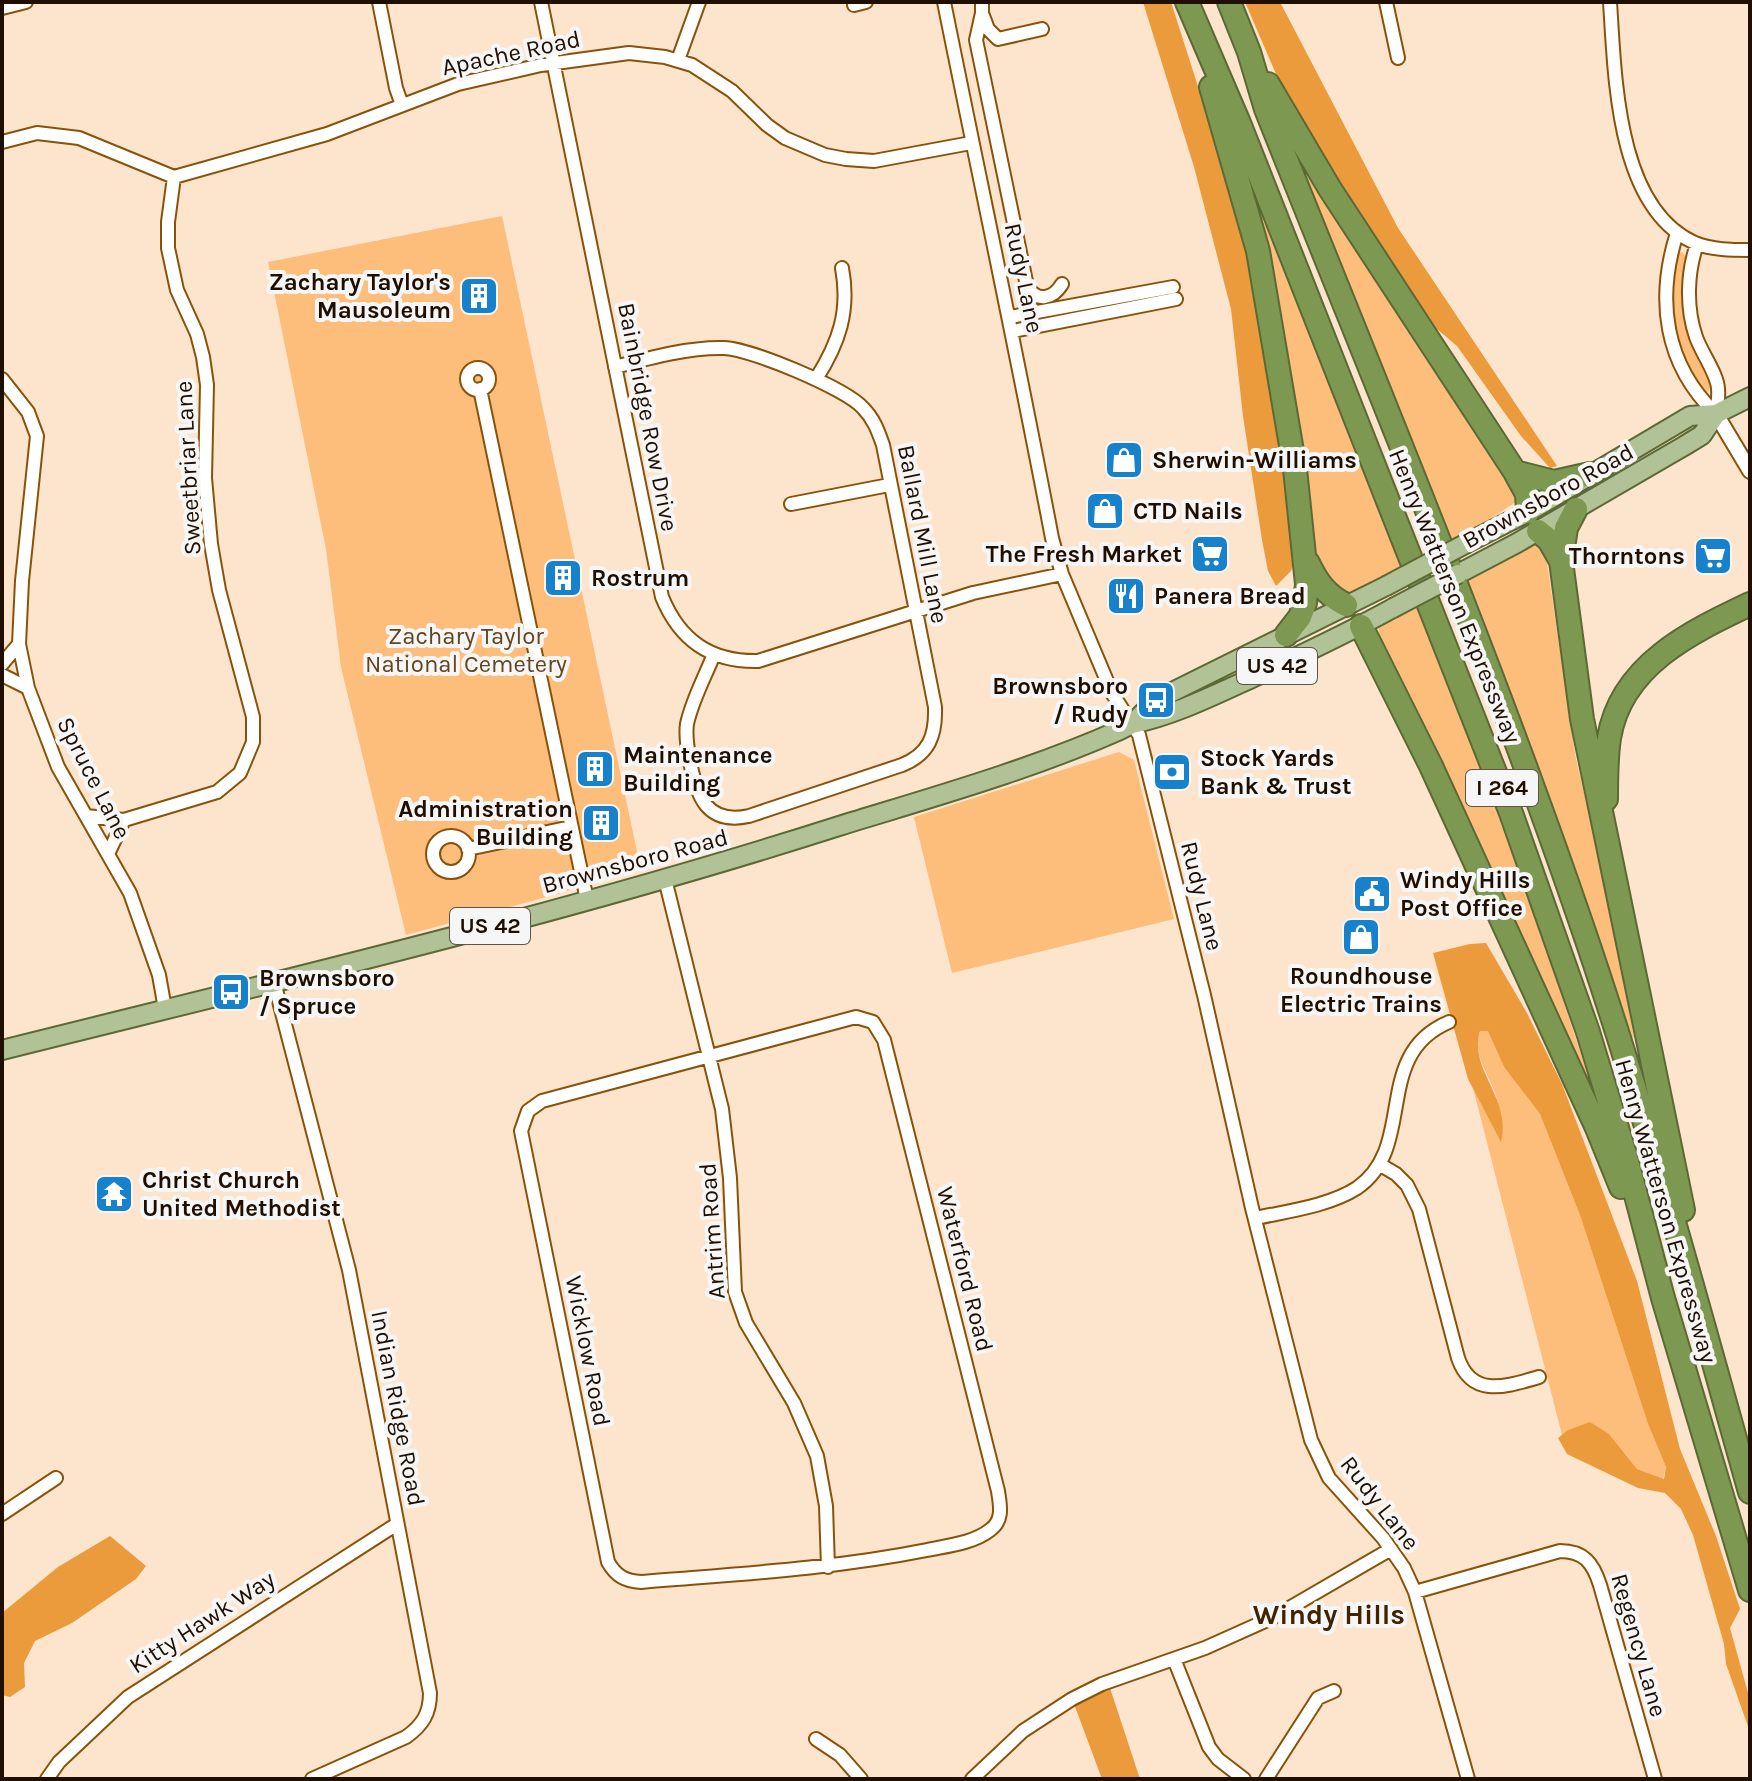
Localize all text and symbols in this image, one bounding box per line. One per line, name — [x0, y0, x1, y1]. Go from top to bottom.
street label: Apache Road — [439, 25, 583, 81]
street label: Rudy Lane — [999, 221, 1049, 335]
place label: Zachary Taylor's Mausoleum — [269, 268, 451, 324]
building icon: Zachary Taylor's Mausoleum — [458, 275, 500, 317]
street label: Bainbridge Row Drive — [612, 300, 684, 534]
street label: Sweetbriar Lane — [169, 380, 207, 556]
street label: Brownsboro Road — [1458, 437, 1638, 555]
shop icon: Sherwin-Williams — [1103, 439, 1145, 481]
street label: Ballard Mill Lane — [892, 442, 954, 626]
street label: Henry Watterson Expressway — [1383, 445, 1527, 747]
place label: Sherwin-Williams — [1152, 446, 1357, 474]
shop icon: CTD Nails — [1084, 490, 1126, 532]
place label: CTD Nails — [1133, 497, 1243, 525]
supermarket icon: The Fresh Market — [1189, 533, 1231, 575]
supermarket icon: Thorntons — [1692, 535, 1734, 577]
place label: The Fresh Market — [986, 540, 1182, 568]
place label: Thorntons — [1569, 542, 1685, 570]
building icon: Rostrum — [542, 557, 584, 599]
place label: Rostrum — [591, 564, 689, 592]
restaurant icon: Panera Bread — [1105, 575, 1147, 617]
place label: Panera Bread — [1154, 582, 1306, 610]
park label: Zachary Taylor National Cemetery — [365, 622, 567, 678]
road number: US 42 — [1237, 648, 1317, 684]
place label: Brownsboro / Rudy — [992, 672, 1128, 728]
bus stop icon: Brownsboro / Rudy — [1135, 679, 1177, 721]
street label: Spruce Lane — [51, 712, 137, 844]
place label: Maintenance Building — [623, 741, 772, 797]
place label: Stock Yards Bank & Trust — [1200, 744, 1351, 800]
building icon: Maintenance Building — [574, 748, 616, 790]
bank icon: Stock Yards Bank & Trust — [1151, 751, 1193, 793]
road number: I 264 — [1466, 770, 1538, 806]
place label: Administration Building — [398, 795, 573, 851]
building icon: Administration Building — [580, 802, 622, 844]
street label: Brownsboro Road — [539, 823, 731, 899]
street label: Rudy Lane — [1175, 838, 1229, 954]
place label: Windy Hills Post Office — [1400, 866, 1531, 922]
public building icon: Windy Hills Post Office — [1351, 873, 1393, 915]
road number: US 42 — [450, 908, 530, 944]
shop icon: Roundhouse Electric Trains — [1340, 916, 1382, 958]
place label: Roundhouse Electric Trains — [1280, 962, 1442, 1018]
place label: Brownsboro / Spruce — [259, 964, 395, 1020]
bus stop icon: Brownsboro / Spruce — [210, 971, 252, 1013]
street label: Henry Watterson Expressway — [1609, 1056, 1723, 1366]
street label: Antrim Road — [693, 1162, 731, 1300]
place label: Christ Church United Methodist — [142, 1166, 341, 1222]
temple icon: Christ Church United Methodist — [93, 1173, 135, 1215]
street label: Waterford Road — [931, 1184, 999, 1354]
street label: Wicklow Road — [560, 1273, 616, 1429]
street label: Indian Ridge Road — [365, 1308, 431, 1508]
street label: Rudy Lane — [1335, 1450, 1425, 1556]
street label: Kitty Hawk Way — [124, 1565, 280, 1679]
street label: Regency Lane — [1605, 1570, 1673, 1720]
district label: Windy Hills — [1253, 1598, 1405, 1631]

